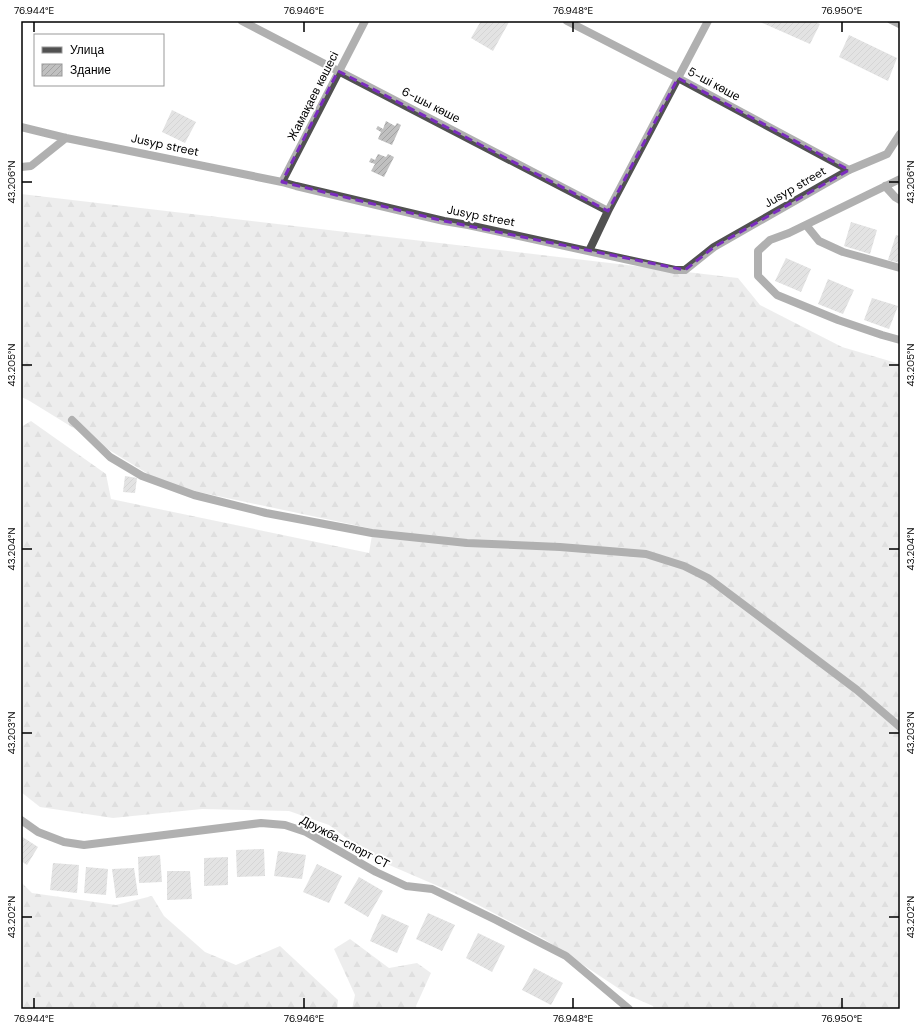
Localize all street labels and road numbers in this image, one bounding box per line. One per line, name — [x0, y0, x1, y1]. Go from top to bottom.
street label: Жамақаев көшесі — [284, 49, 342, 143]
street label: 5-ші көше — [685, 63, 743, 105]
street label: 6-шы көше — [399, 83, 463, 127]
street label: Jusyp street — [130, 130, 201, 160]
street label: Jusyp street — [761, 163, 829, 211]
street label: Jusyp street — [446, 202, 517, 230]
street label: Дружба-спорт СТ — [298, 812, 393, 873]

